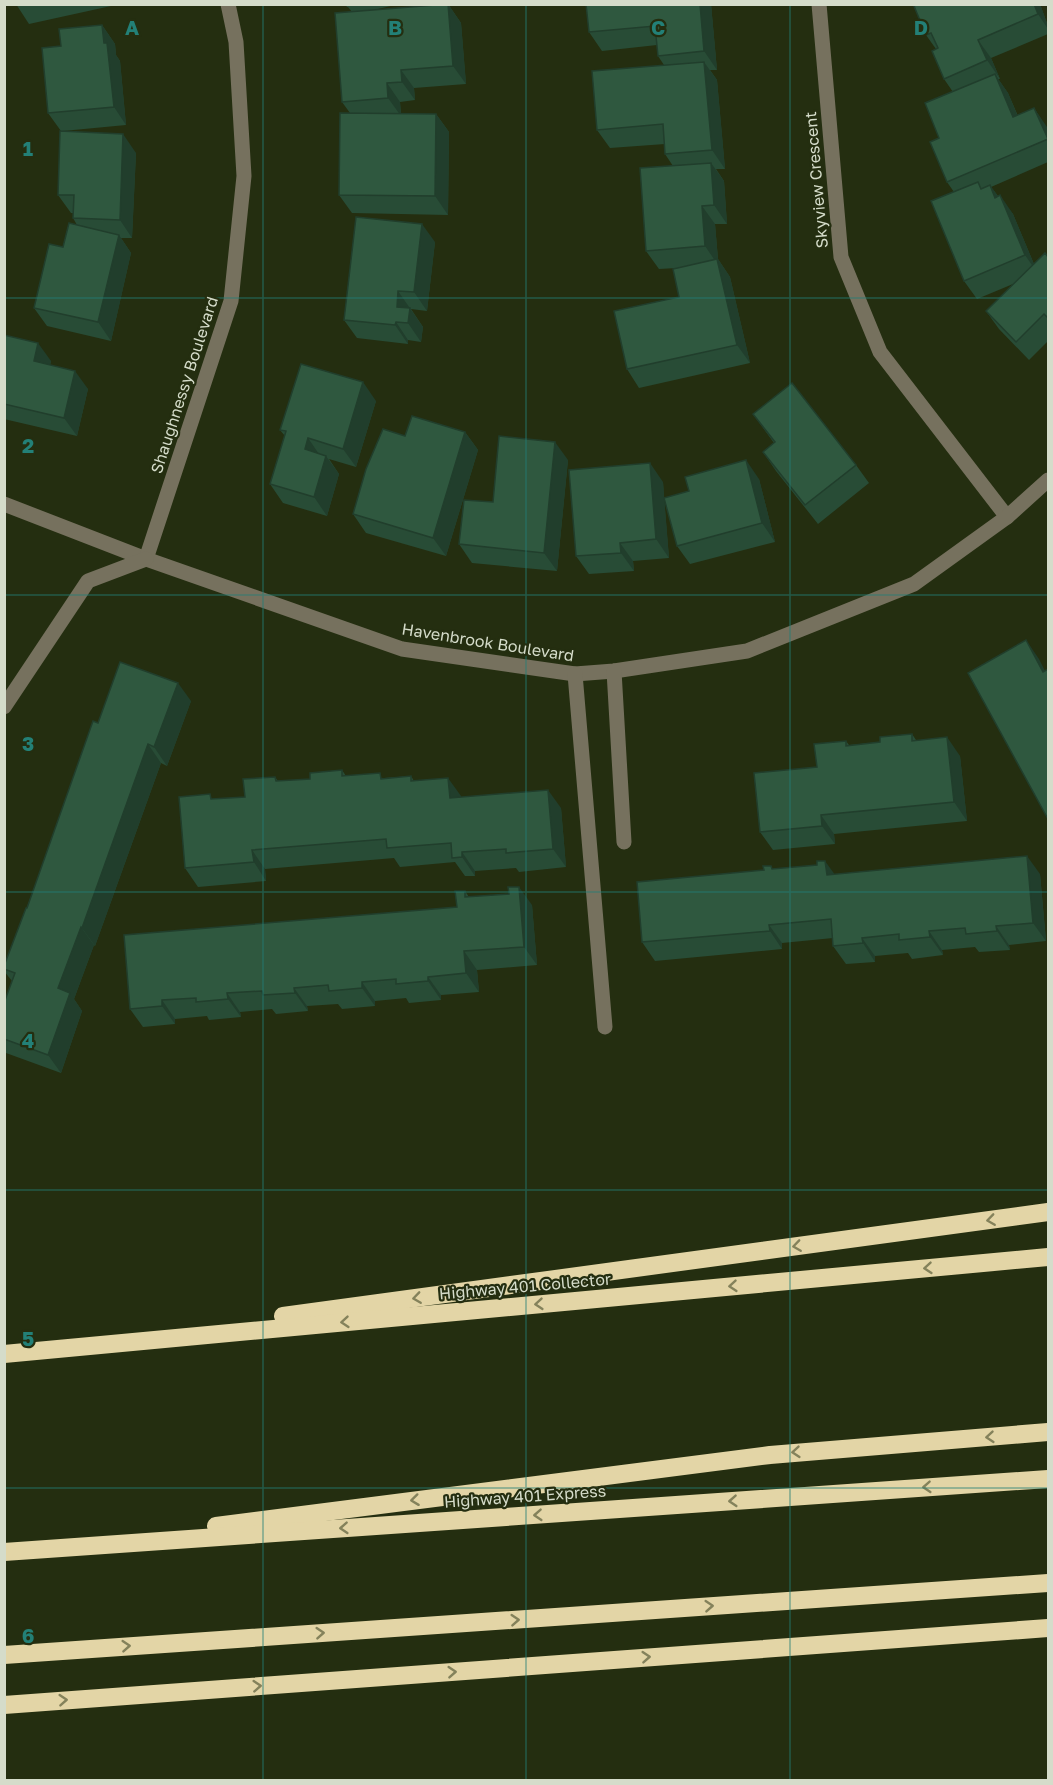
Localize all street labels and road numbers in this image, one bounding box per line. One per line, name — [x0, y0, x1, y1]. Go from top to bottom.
street label: Skyview Crescent — [800, 111, 832, 249]
street label: Shaughnessy Boulevard — [146, 294, 222, 476]
street label: Havenbrook Boulevard — [400, 618, 576, 666]
street label: Highway 401 Collector — [438, 1269, 612, 1303]
street label: Highway 401 Express — [443, 1480, 607, 1512]

